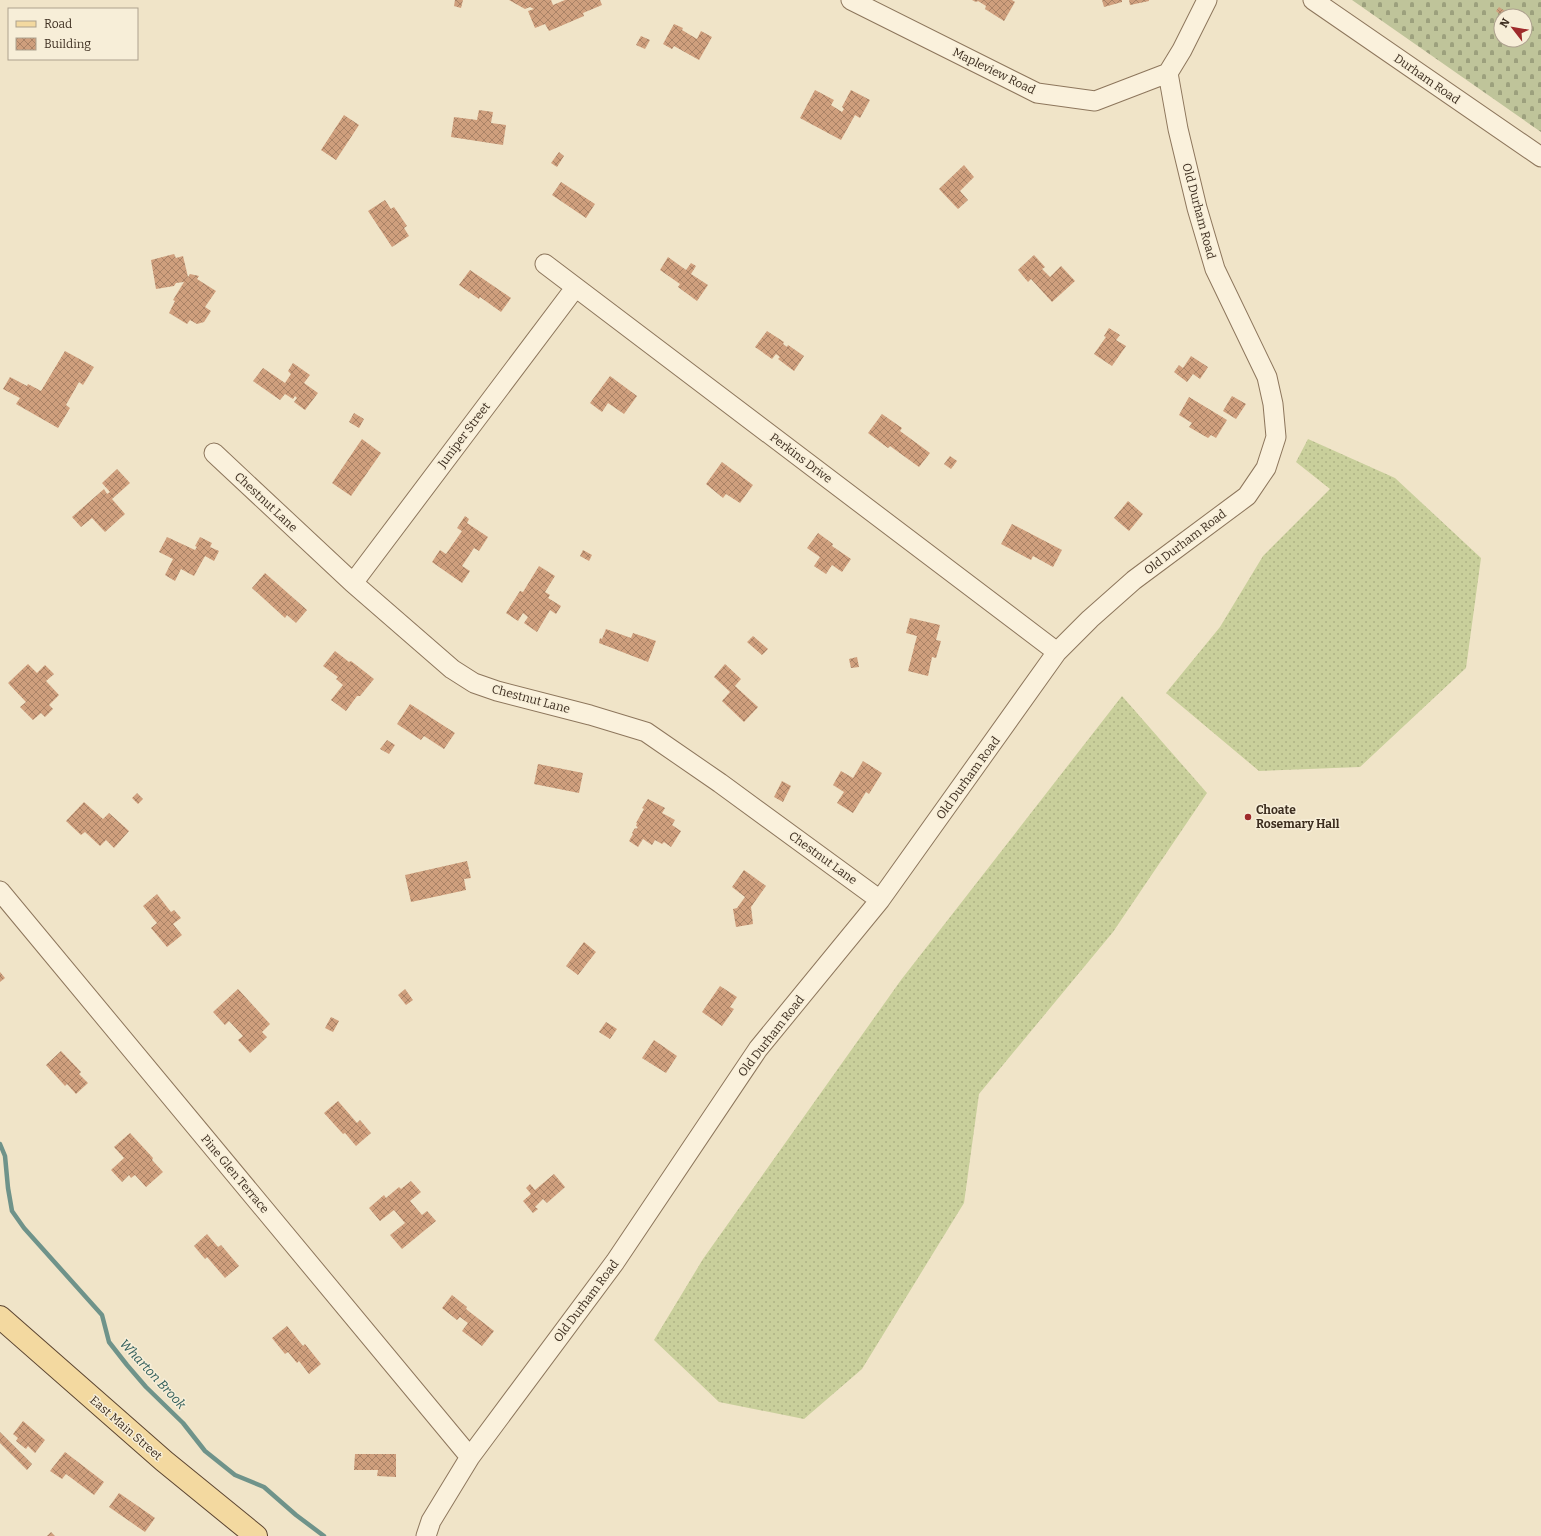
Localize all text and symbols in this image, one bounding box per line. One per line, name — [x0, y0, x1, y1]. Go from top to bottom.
legend — [8, 8, 138, 60]
north arrow — [1493, 8, 1533, 48]
text: N — [1497, 16, 1513, 30]
text: Road — [44, 17, 72, 31]
text: Building — [44, 37, 91, 51]
street label: Mapleview Road — [950, 45, 1038, 97]
street label: Durham Road — [1391, 51, 1463, 107]
street label: Old Durham Road — [1179, 161, 1219, 261]
street label: Juniper Street — [434, 399, 493, 471]
street label: Perkins Drive — [767, 430, 835, 486]
street label: Chestnut Lane — [232, 469, 300, 535]
street label: Old Durham Road — [1141, 507, 1229, 577]
street label: Chestnut Lane — [490, 682, 572, 716]
street label: Old Durham Road — [933, 734, 1003, 822]
place label: Choate Rosemary Hall — [1256, 803, 1340, 831]
marker: Choate Rosemary Hall — [1243, 812, 1253, 822]
street label: Chestnut Lane — [786, 829, 860, 887]
street label: Old Durham Road — [735, 993, 807, 1079]
street label: Pine Glen Terrace — [198, 1132, 272, 1216]
street label: Old Durham Road — [551, 1257, 621, 1345]
water label: Wharton Brook — [117, 1336, 190, 1413]
street label: East Main Street — [87, 1393, 165, 1463]

